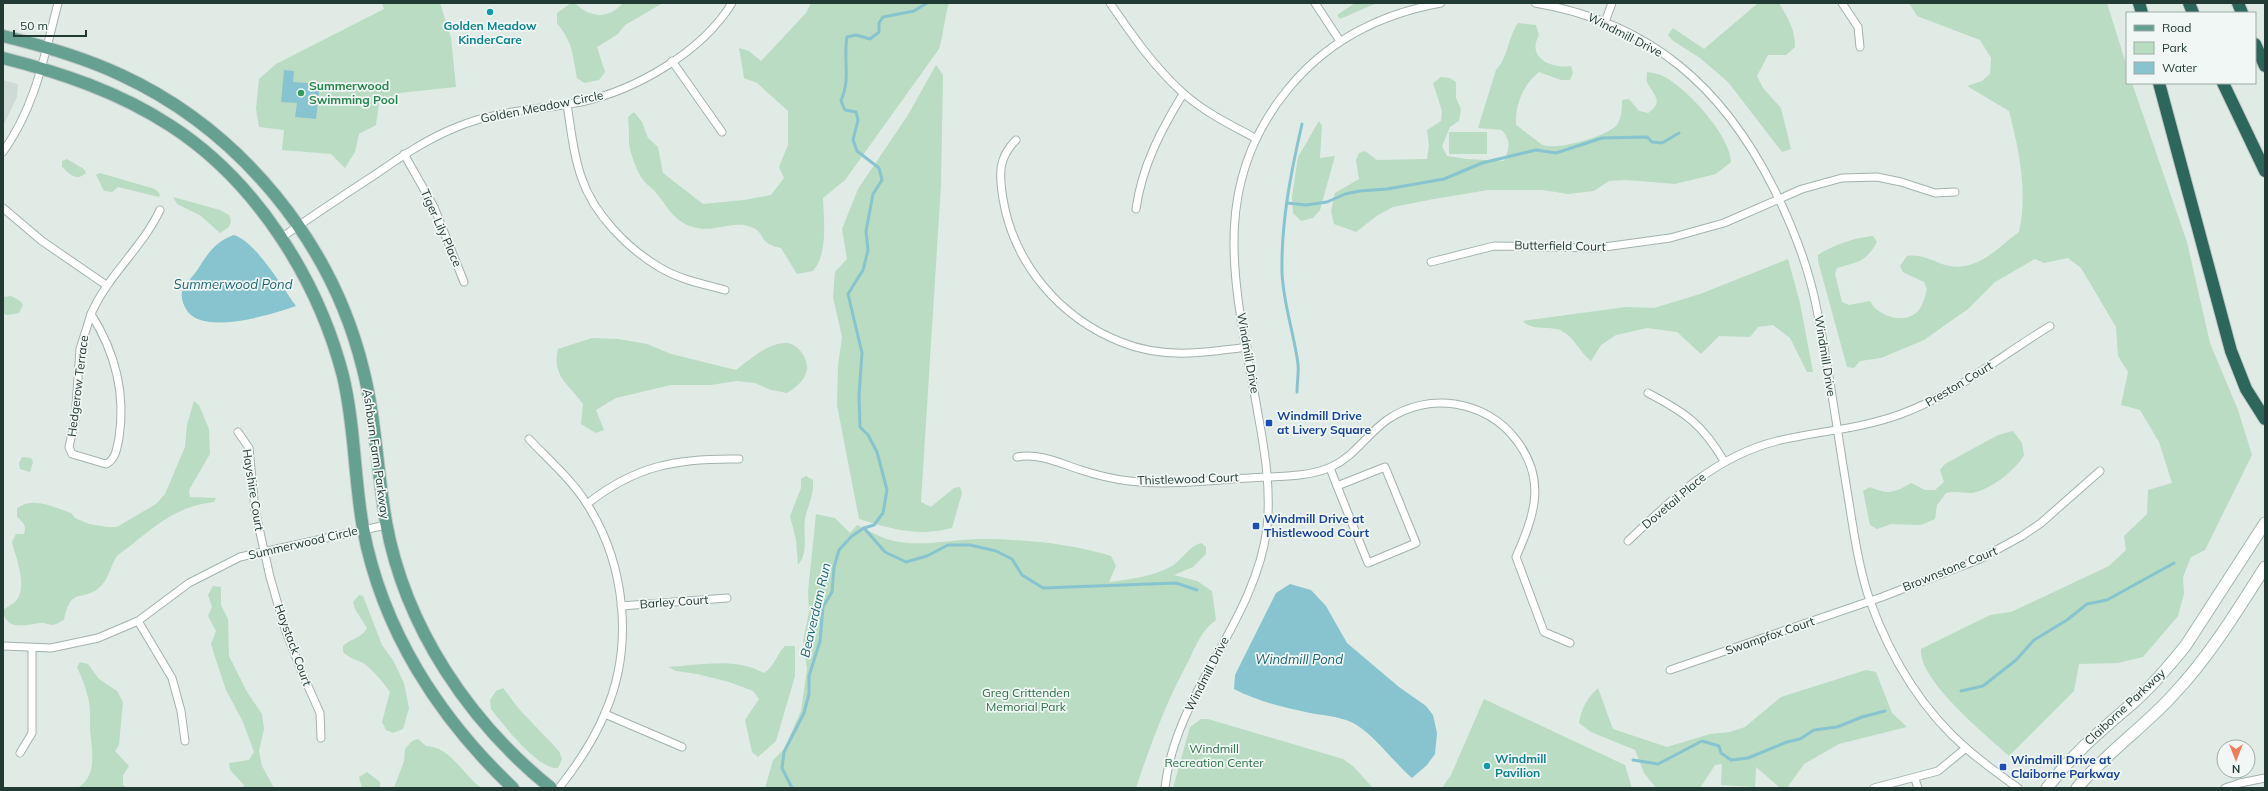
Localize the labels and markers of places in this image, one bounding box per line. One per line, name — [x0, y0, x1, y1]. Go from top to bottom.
marker: Golden Meadow KinderCare — [485, 7, 495, 17]
place label: Golden Meadow KinderCare — [443, 18, 537, 47]
place label: Summerwood Swimming Pool — [309, 78, 398, 107]
marker: Summerwood Swimming Pool — [296, 88, 306, 98]
place label: Windmill Drive at Livery Square — [1277, 408, 1371, 437]
marker: Windmill Drive at Livery Square — [1264, 418, 1274, 428]
place label: Windmill Drive at Thistlewood Court — [1264, 511, 1369, 540]
marker: Windmill Drive at Thistlewood Court — [1251, 521, 1261, 531]
place label: Windmill Pavilion — [1495, 751, 1546, 780]
place label: Windmill Drive at Claiborne Parkway — [2011, 752, 2120, 781]
marker: Windmill Pavilion — [1482, 761, 1492, 771]
marker: Windmill Drive at Claiborne Parkway — [1998, 762, 2008, 772]

